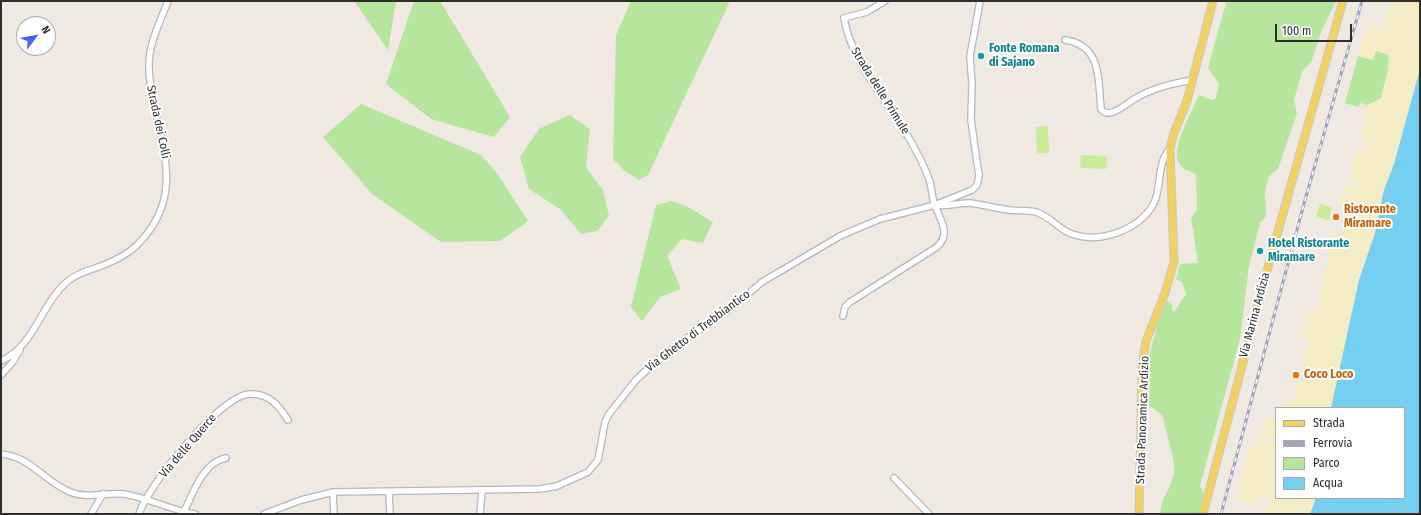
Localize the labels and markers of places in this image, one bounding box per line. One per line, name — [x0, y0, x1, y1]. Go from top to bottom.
place label: Fonte Romana di Sajano — [989, 42, 1059, 70]
marker: Fonte Romana di Sajano — [976, 51, 986, 61]
place label: Ristorante Miramare — [1344, 203, 1396, 231]
marker: Ristorante Miramare — [1331, 212, 1341, 222]
place label: Hotel Ristorante Miramare — [1268, 237, 1349, 265]
marker: Hotel Ristorante Miramare — [1255, 246, 1265, 256]
place label: Coco Loco — [1304, 368, 1353, 382]
marker: Coco Loco — [1291, 370, 1301, 380]

